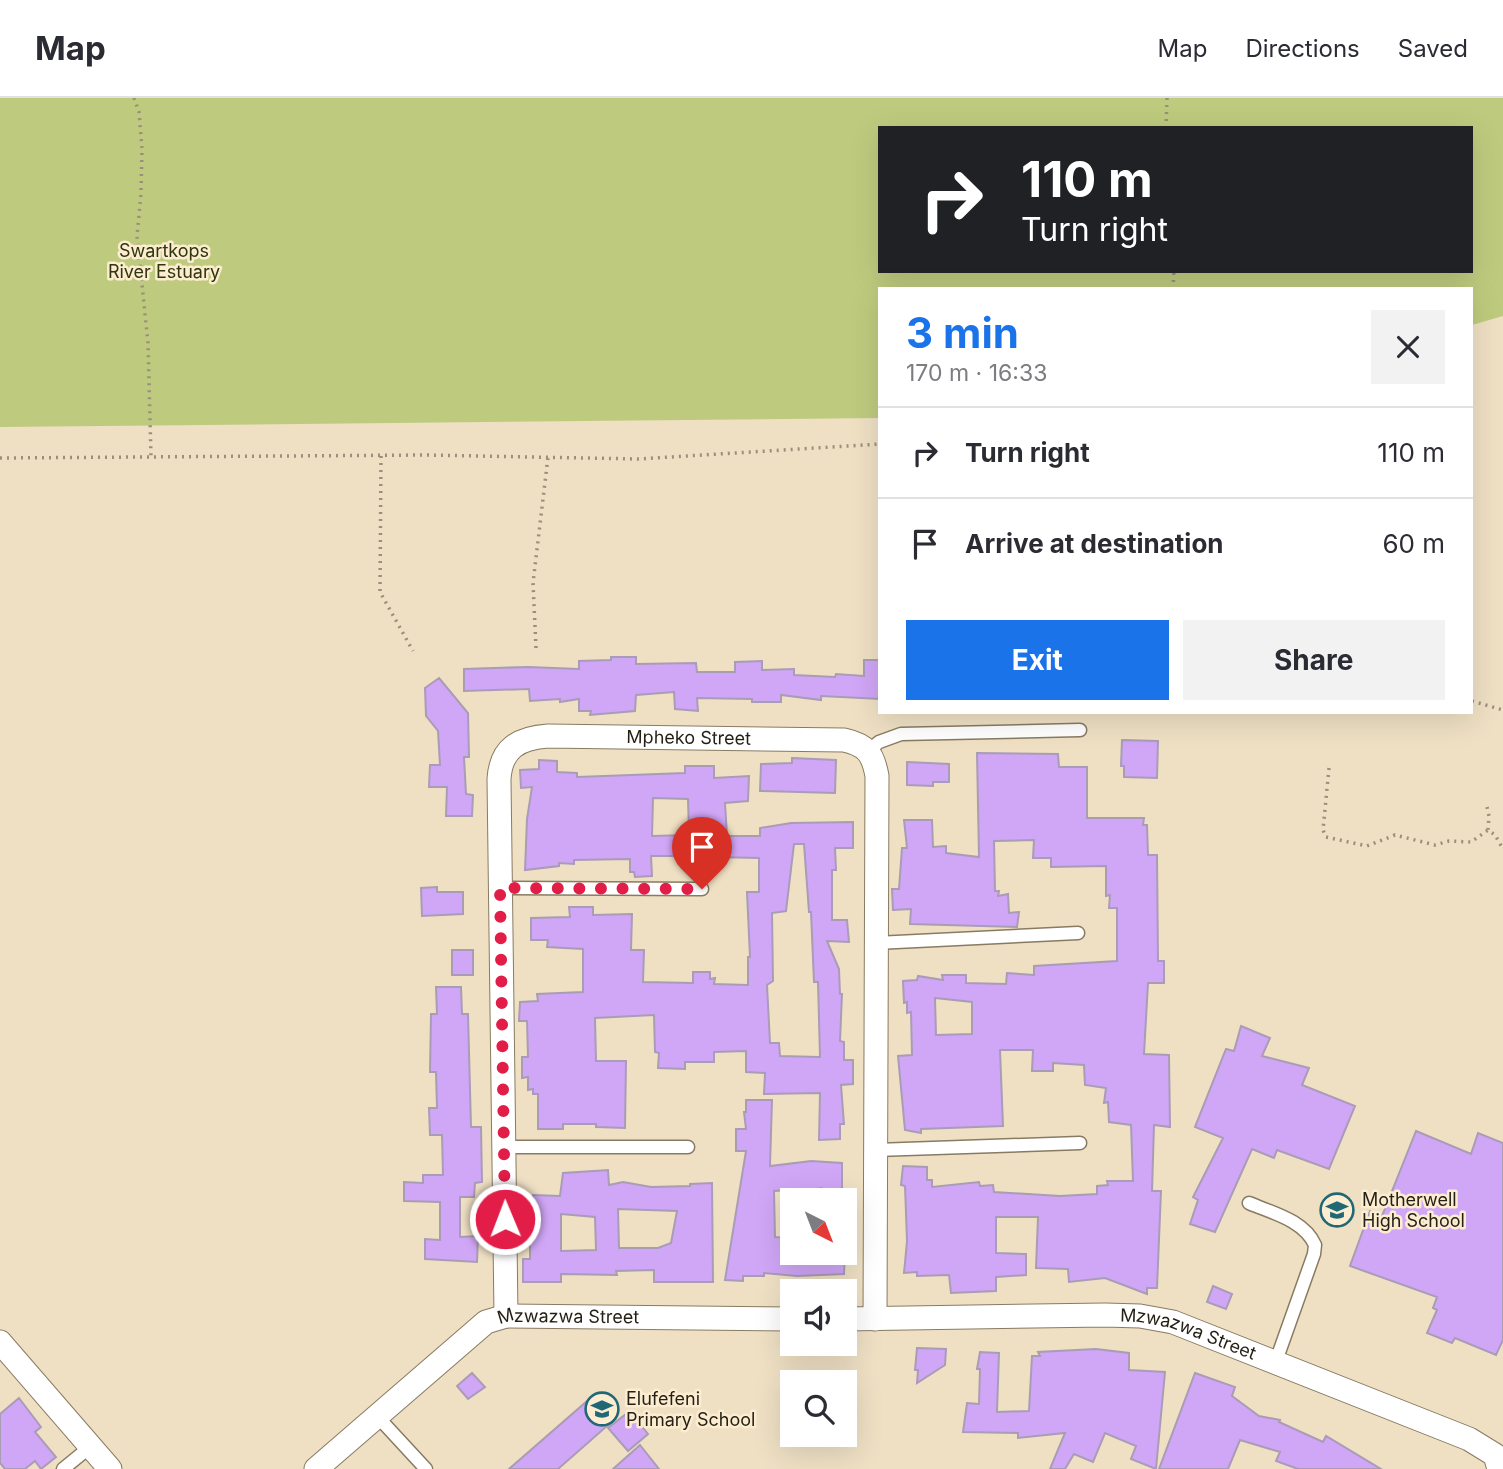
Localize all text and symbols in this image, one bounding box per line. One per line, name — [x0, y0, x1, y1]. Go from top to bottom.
text: Map — [35, 28, 106, 68]
text: Map — [1158, 34, 1207, 63]
text: Directions — [1245, 34, 1360, 63]
text: Saved — [1398, 34, 1468, 63]
text: 110 m — [1021, 150, 1153, 209]
icon: right — [906, 154, 997, 245]
text: Turn right — [1021, 210, 1168, 249]
park label: Swartkops River Estuary — [108, 240, 220, 282]
text: 3 min — [906, 307, 1019, 358]
button: close — [1371, 310, 1445, 384]
text: 170 m · 16:33 — [906, 359, 1047, 387]
icon: right — [906, 434, 944, 472]
text: Turn right — [965, 437, 1090, 468]
text: 110 m — [1377, 437, 1445, 468]
icon: arrive — [906, 525, 944, 563]
text: Arrive at destination — [965, 528, 1224, 559]
text: 60 m — [1382, 528, 1445, 559]
button: Exit — [906, 620, 1169, 700]
button: Share — [1183, 620, 1445, 700]
street label: Mpheko Street — [626, 726, 751, 749]
pin — [672, 817, 732, 889]
icon: arrive — [683, 828, 721, 866]
position arrow — [468, 1182, 542, 1256]
north arrow — [780, 1188, 858, 1265]
map controls — [780, 1188, 857, 1447]
place label: Motherwell High School — [1362, 1189, 1465, 1231]
school or university icon: Motherwell High School — [1318, 1191, 1356, 1229]
button: sound — [780, 1279, 857, 1356]
street label: Mzwazwa Street — [495, 1303, 639, 1328]
street label: Mzwazwa Street — [1120, 1304, 1259, 1364]
button: search — [780, 1370, 857, 1447]
place label: Elufefeni Primary School — [626, 1388, 755, 1430]
school or university icon: Elufefeni Primary School — [583, 1390, 621, 1428]

